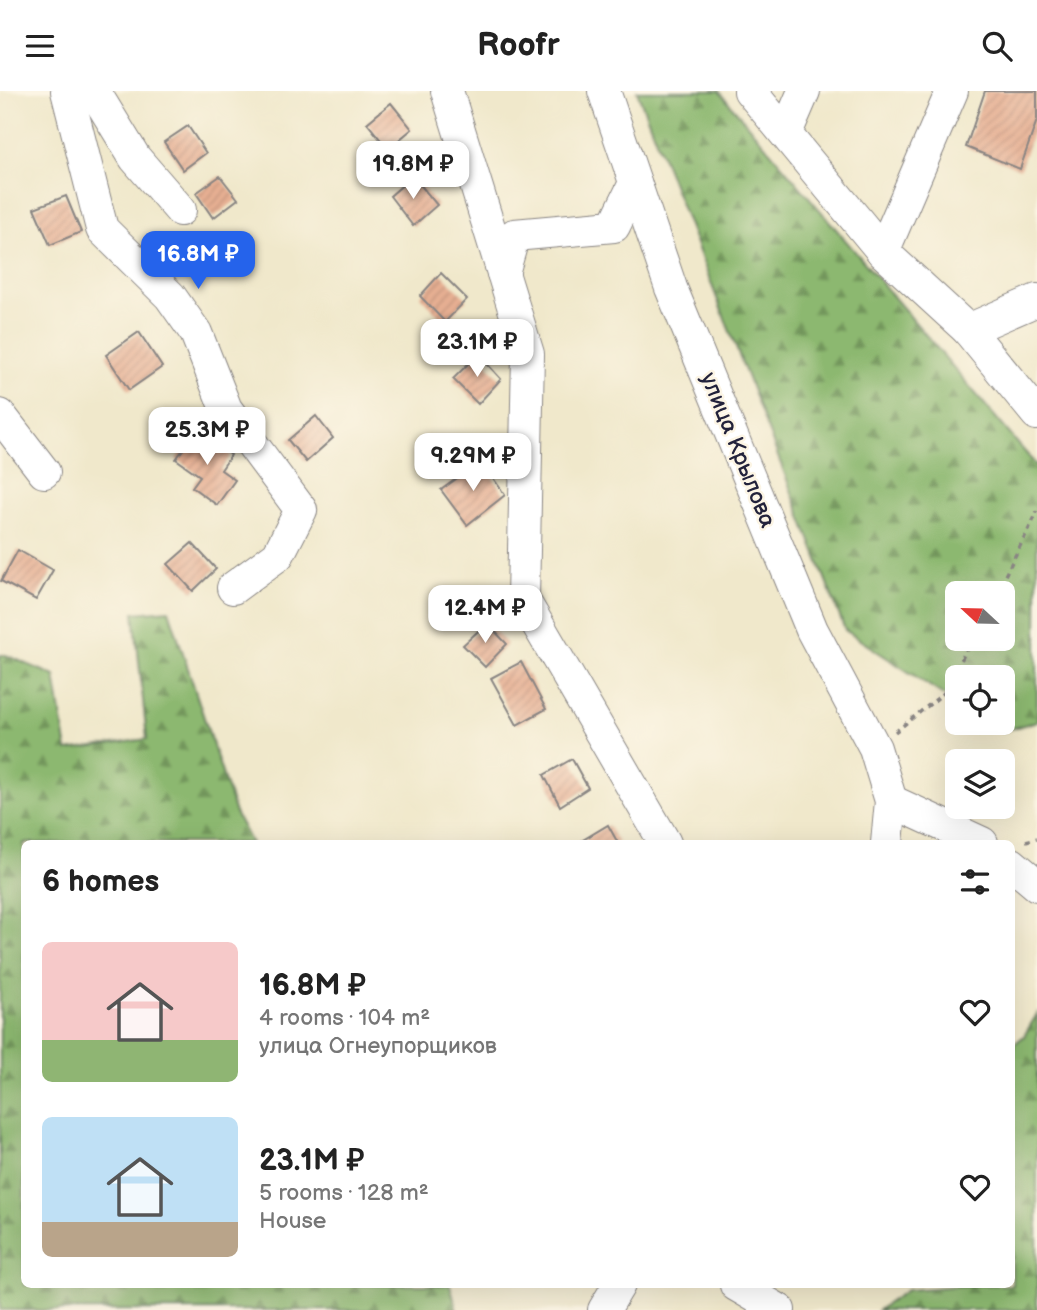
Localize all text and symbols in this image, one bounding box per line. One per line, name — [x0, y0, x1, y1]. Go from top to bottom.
text: Roofr — [477, 26, 560, 65]
icon: menu — [21, 27, 59, 65]
icon: search — [978, 27, 1016, 65]
pin: 19.8M ₽ — [348, 141, 478, 201]
text: 19.8M ₽ — [372, 150, 454, 178]
pin: 16.8M ₽ — [133, 231, 263, 291]
text: 16.8M ₽ — [157, 240, 239, 268]
pin: 23.1M ₽ — [412, 320, 542, 379]
text: 23.1M ₽ — [437, 328, 517, 356]
street label: улица Крылова — [694, 368, 782, 532]
pin: 25.3M ₽ — [142, 407, 272, 467]
text: 25.3M ₽ — [165, 416, 249, 444]
pin: 9.29M ₽ — [408, 433, 538, 493]
text: 9.29M ₽ — [430, 442, 516, 470]
north arrow — [945, 581, 1015, 651]
map controls — [945, 581, 1015, 819]
pin: 12.4M ₽ — [420, 585, 550, 645]
text: 12.4M ₽ — [444, 594, 526, 622]
button: locate — [945, 665, 1015, 735]
button: layers — [945, 749, 1015, 819]
icon: filters — [956, 863, 994, 901]
text: 6 homes — [42, 864, 159, 900]
text: 16.8M ₽ — [259, 968, 366, 1004]
icon: home — [98, 970, 182, 1054]
icon: heart — [956, 993, 994, 1031]
text: 4 rooms · 104 m² — [259, 1004, 430, 1032]
text: улица Огнеупорщиков — [259, 1032, 497, 1060]
text: 23.1M ₽ — [259, 1143, 364, 1179]
icon: home — [98, 1145, 182, 1229]
icon: heart — [956, 1168, 994, 1206]
text: 5 rooms · 128 m² — [259, 1179, 429, 1207]
text: House — [259, 1207, 326, 1235]

